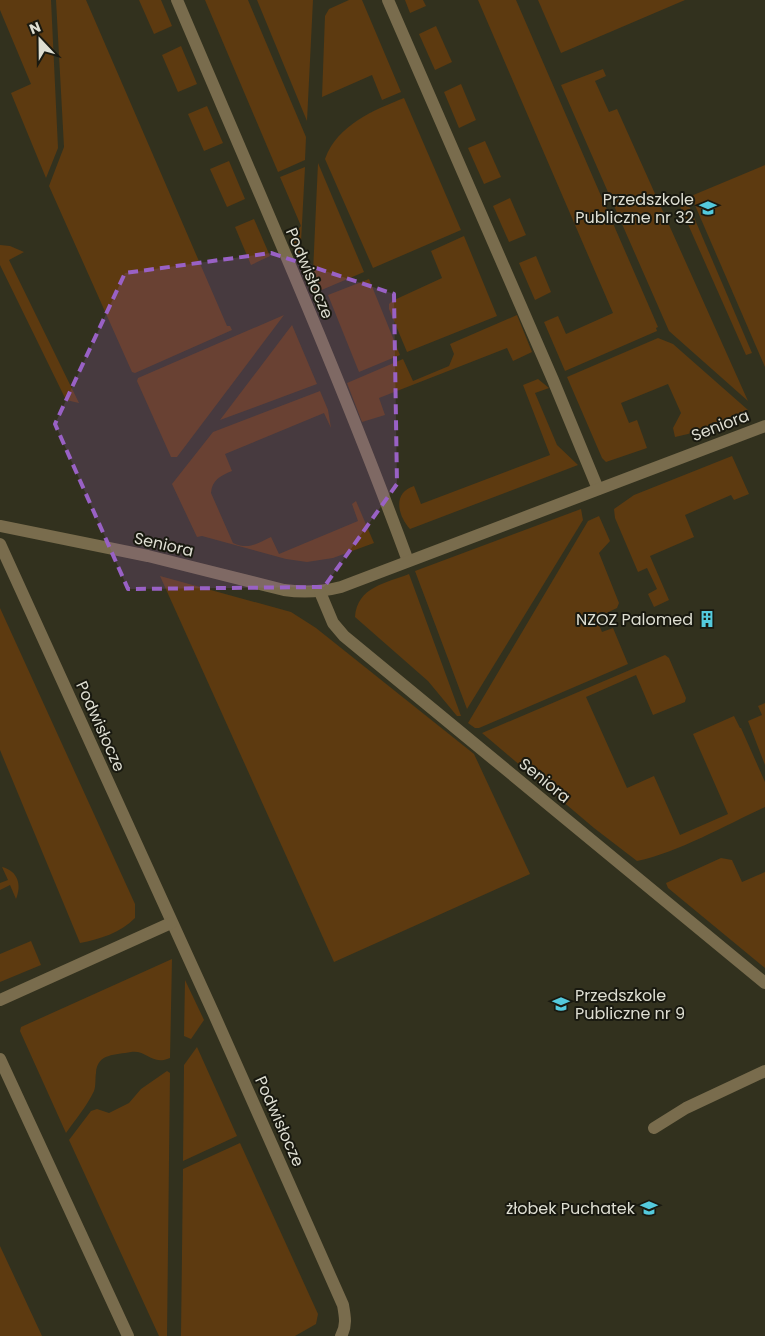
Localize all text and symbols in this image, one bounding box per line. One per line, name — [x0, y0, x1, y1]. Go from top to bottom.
north arrow — [15, 15, 65, 65]
text: N — [27, 17, 44, 39]
place label: Przedszkole Publiczne nr 32 — [575, 188, 694, 229]
school or university icon: Przedszkole Publiczne nr 32 — [698, 198, 718, 218]
street label: Podwisłocze — [280, 224, 339, 322]
street label: Seniora — [688, 404, 753, 447]
street label: Seniora — [132, 526, 196, 562]
place label: NZOZ Palomed — [576, 608, 693, 631]
building icon: NZOZ Palomed — [697, 609, 717, 629]
street label: Podwisłocze — [70, 677, 131, 775]
street label: Seniora — [514, 752, 575, 808]
place label: Przedszkole Publiczne nr 9 — [575, 984, 685, 1025]
school or university icon: Przedszkole Publiczne nr 9 — [551, 994, 571, 1014]
street label: Podwisłocze — [249, 1072, 310, 1170]
place label: żłobek Puchatek — [506, 1197, 636, 1220]
school or university icon: żłobek Puchatek — [639, 1198, 659, 1218]

